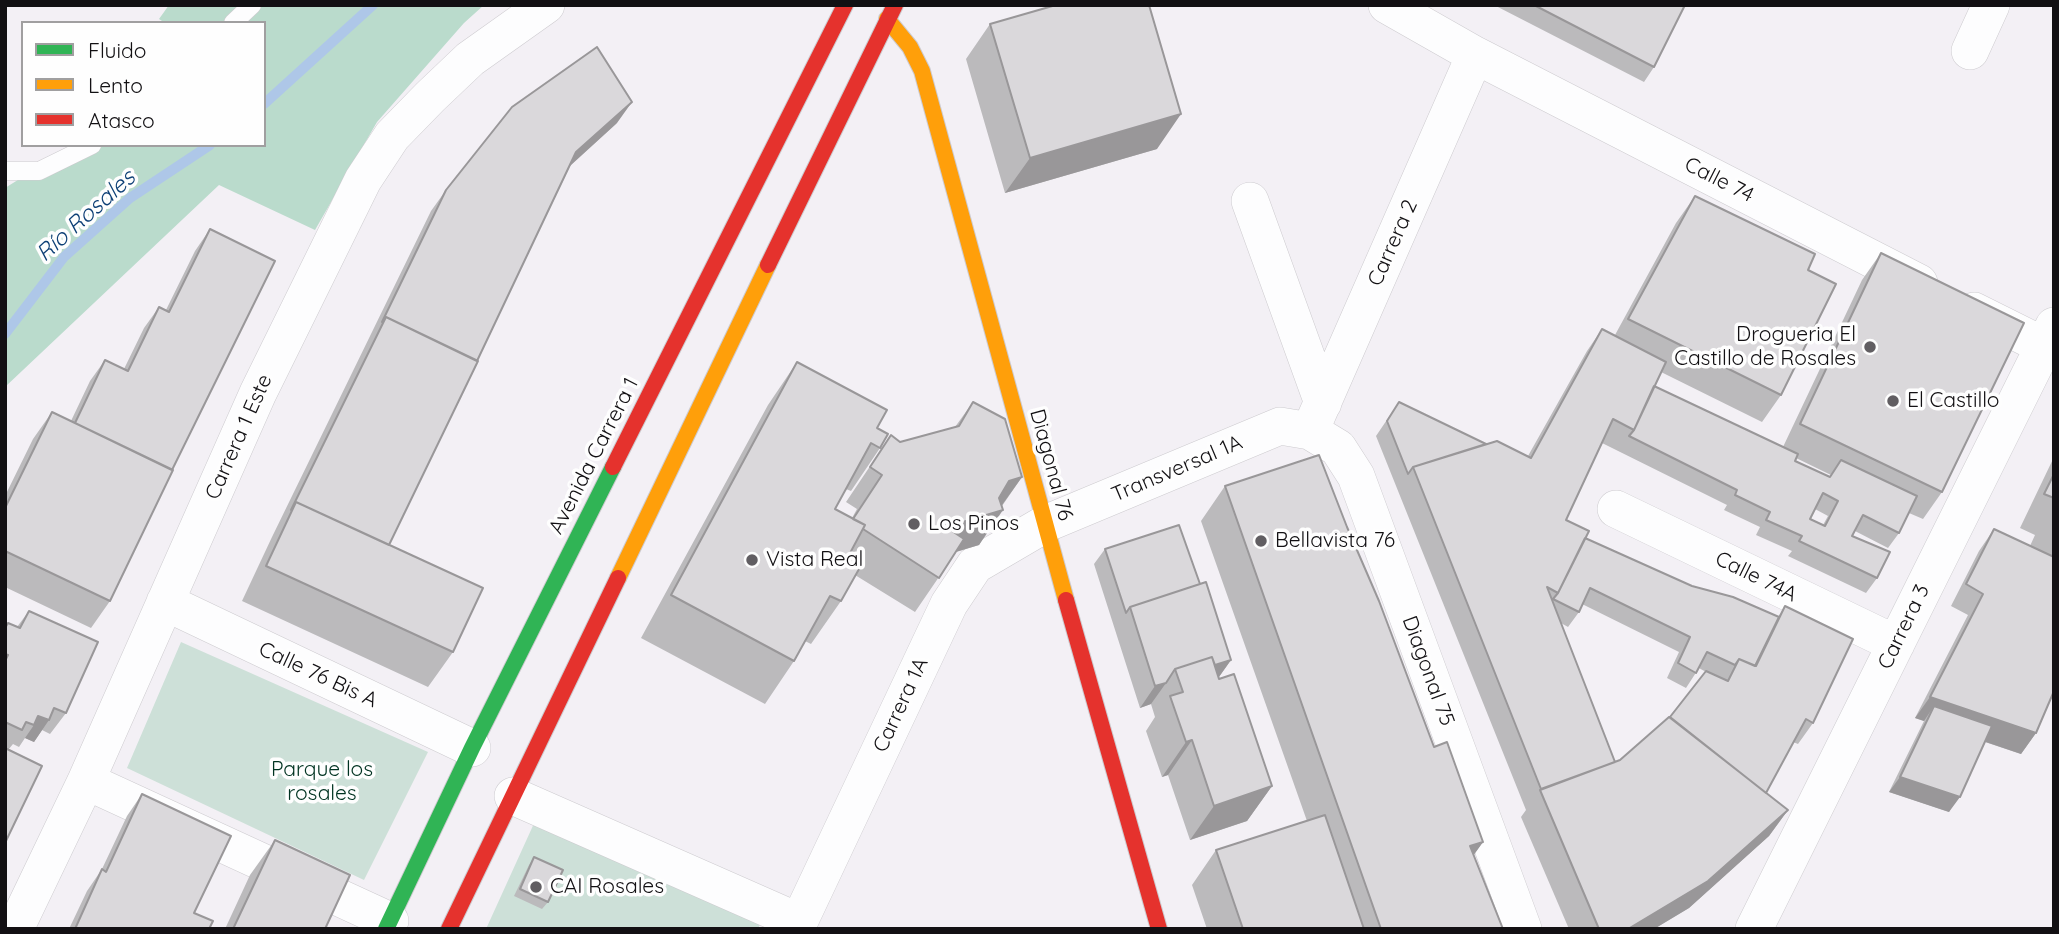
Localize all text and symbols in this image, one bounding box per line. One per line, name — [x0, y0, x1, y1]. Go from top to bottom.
legend — [21, 21, 266, 147]
text: Fluido — [88, 37, 146, 63]
text: Lento — [88, 72, 143, 98]
text: Atasco — [88, 107, 155, 133]
street label: Calle 74 — [1680, 152, 1758, 208]
water label: Río Rosales — [31, 164, 141, 268]
street label: Carrera 2 — [1363, 196, 1423, 290]
place label: Drogueria El Castillo de Rosales — [1674, 322, 1856, 372]
marker: Drogueria El Castillo de Rosales — [1862, 339, 1878, 355]
street label: Carrera 1 Este — [200, 370, 278, 504]
street label: Avenida Carrera 1 — [544, 374, 644, 538]
place label: El Castillo — [1907, 388, 2000, 414]
marker: El Castillo — [1885, 393, 1901, 409]
street label: Diagonal 76 — [1024, 406, 1078, 524]
street label: Transversal 1A — [1108, 430, 1246, 508]
place label: Los Pinos — [928, 511, 1019, 537]
marker: Los Pinos — [906, 516, 922, 532]
place label: Bellavista 76 — [1275, 528, 1395, 554]
marker: Bellavista 76 — [1253, 533, 1269, 549]
street label: Calle 74A — [1711, 546, 1801, 608]
place label: Vista Real — [766, 547, 863, 573]
marker: Vista Real — [744, 552, 760, 568]
street label: Carrera 3 — [1873, 580, 1935, 674]
street label: Diagonal 75 — [1396, 613, 1460, 729]
street label: Calle 76 Bis A — [255, 637, 381, 713]
street label: Carrera 1A — [868, 654, 934, 756]
park label: Parque los rosales — [271, 757, 373, 807]
place label: CAI Rosales — [550, 874, 664, 900]
marker: CAI Rosales — [528, 879, 544, 895]

